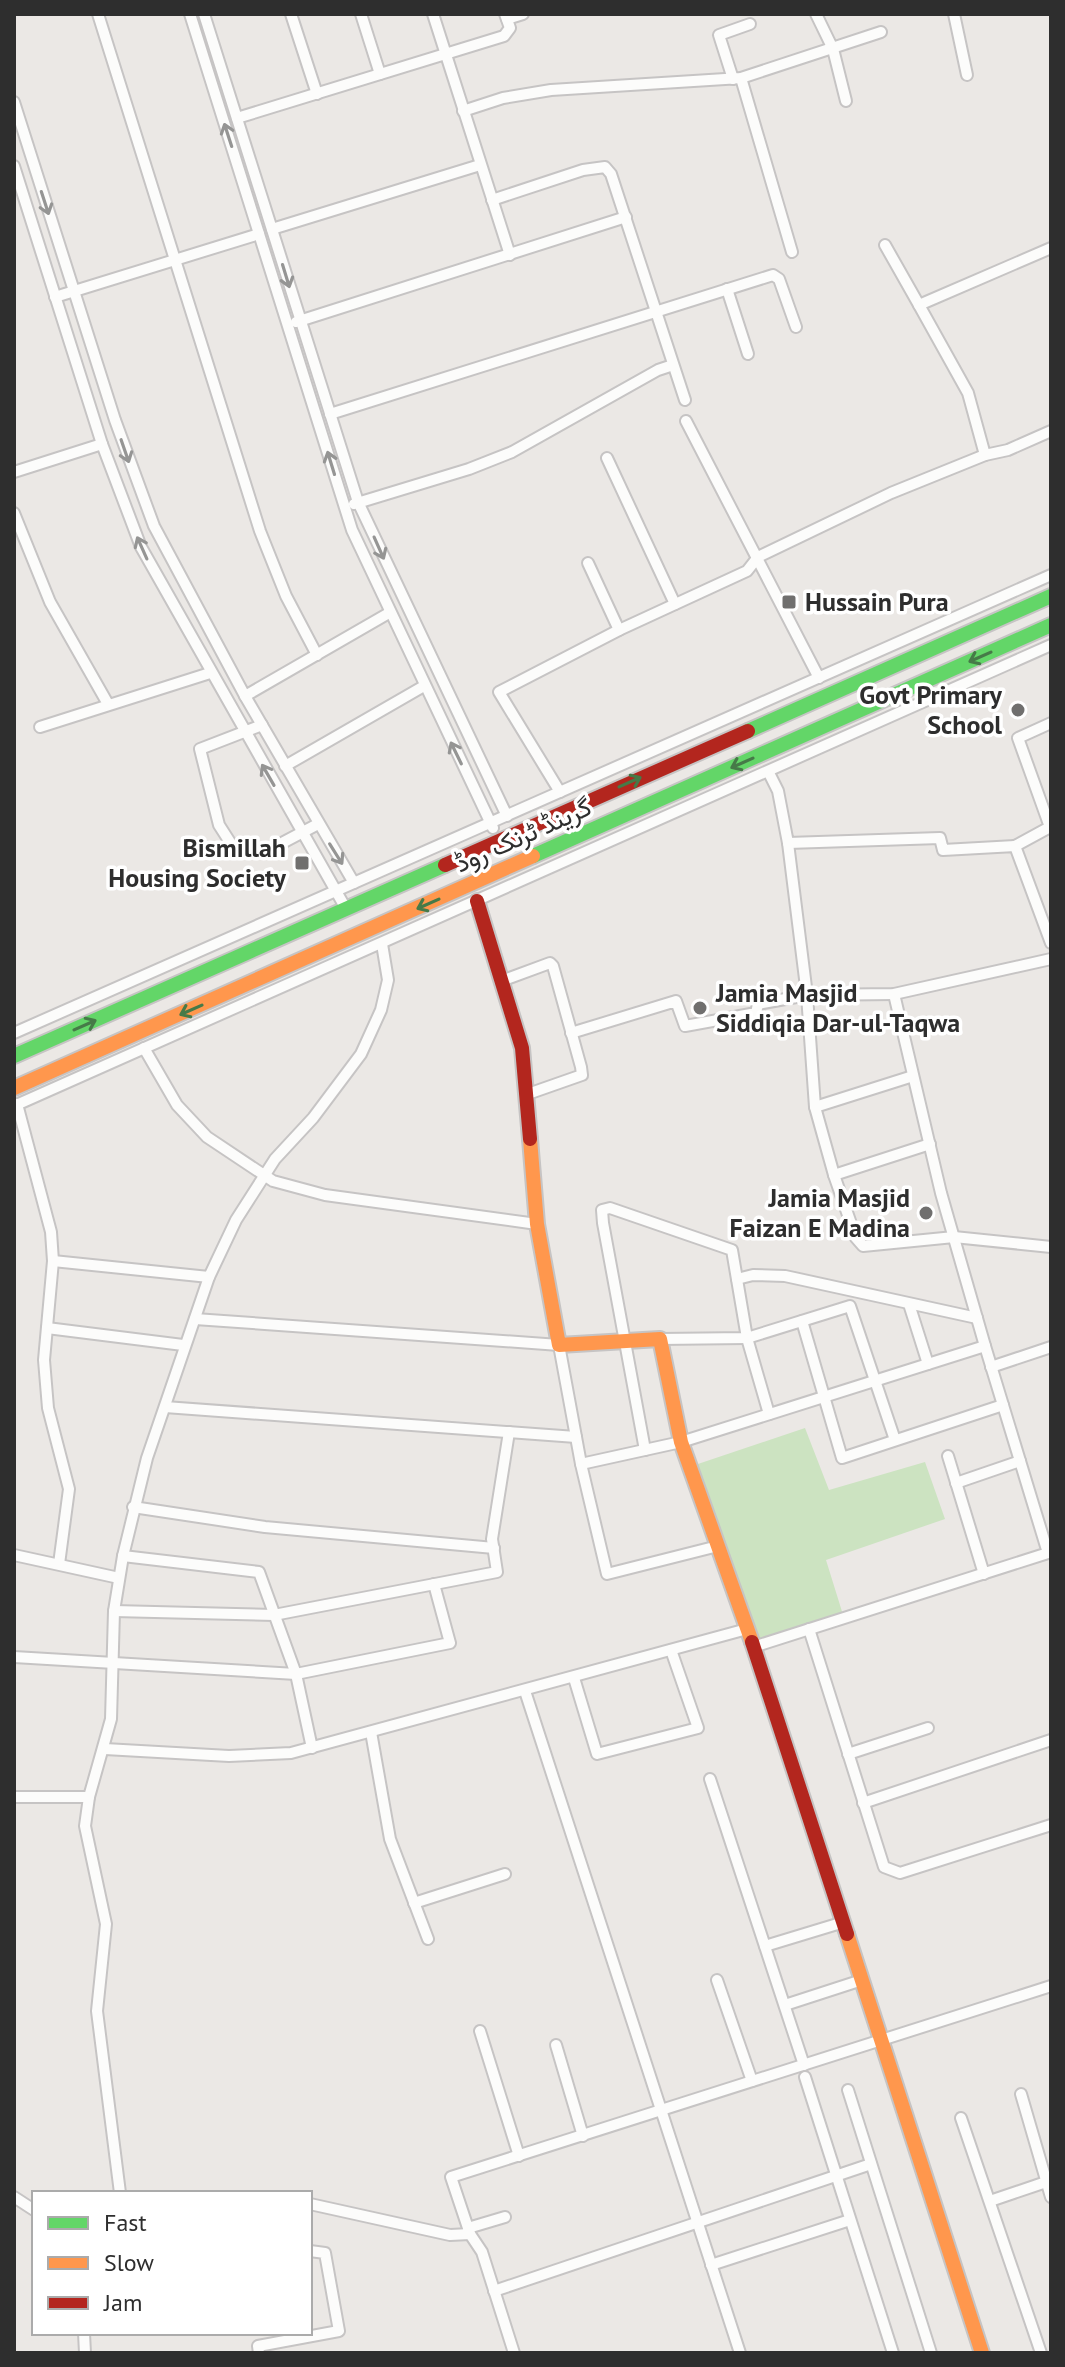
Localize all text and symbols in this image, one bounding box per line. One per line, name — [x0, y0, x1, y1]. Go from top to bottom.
one-way arrow — [220, 123, 235, 149]
one-way arrow — [39, 190, 54, 215]
one-way arrow — [279, 262, 294, 288]
one-way arrow — [119, 438, 134, 463]
one-way arrow — [323, 451, 338, 477]
one-way arrow — [372, 535, 387, 560]
one-way arrow — [133, 536, 148, 560]
place label: Hussain Pura — [805, 585, 949, 618]
marker: Hussain Pura — [780, 593, 798, 611]
one-way arrow — [968, 650, 992, 665]
place label: Govt Primary School — [859, 678, 1003, 741]
marker: Govt Primary School — [1009, 701, 1027, 719]
one-way arrow — [448, 741, 463, 765]
one-way arrow — [731, 757, 755, 772]
one-way arrow — [260, 764, 276, 787]
one-way arrow — [617, 774, 641, 789]
street label: گرینڈ ٹرنک روڈ — [449, 790, 596, 879]
place label: Bismillah Housing Society — [108, 831, 287, 894]
one-way arrow — [328, 842, 344, 865]
marker: Bismillah Housing Society — [293, 854, 311, 872]
one-way arrow — [417, 897, 441, 912]
place label: Jamia Masjid Siddiqia Dar-ul-Taqwa — [715, 976, 960, 1039]
marker: Jamia Masjid Siddiqia Dar-ul-Taqwa — [691, 999, 709, 1017]
one-way arrow — [179, 1003, 203, 1018]
one-way arrow — [73, 1017, 97, 1032]
place label: Jamia Masjid Faizan E Madina — [729, 1181, 910, 1244]
marker: Jamia Masjid Faizan E Madina — [917, 1204, 935, 1222]
legend — [32, 2191, 312, 2335]
text: Fast — [104, 2207, 147, 2238]
text: Slow — [104, 2247, 154, 2278]
text: Jam — [103, 2287, 142, 2318]

